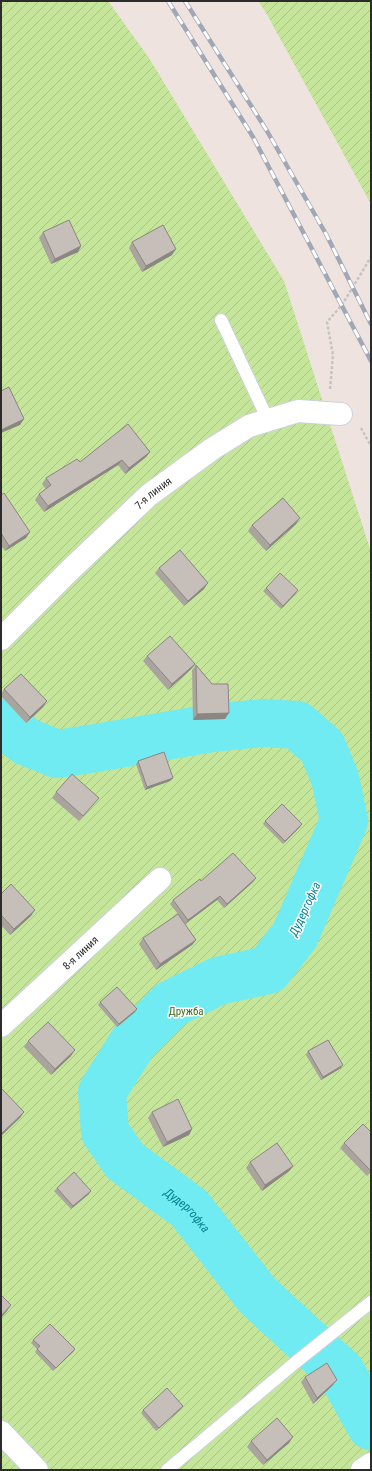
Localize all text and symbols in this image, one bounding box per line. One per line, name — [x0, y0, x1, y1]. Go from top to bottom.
street label: 7-я линия — [132, 475, 174, 512]
water label: Дудергофка — [286, 880, 324, 939]
street label: 8-я линия — [60, 933, 101, 973]
park label: Дружба — [168, 1005, 204, 1018]
water label: Дудергофка — [161, 1185, 213, 1235]

